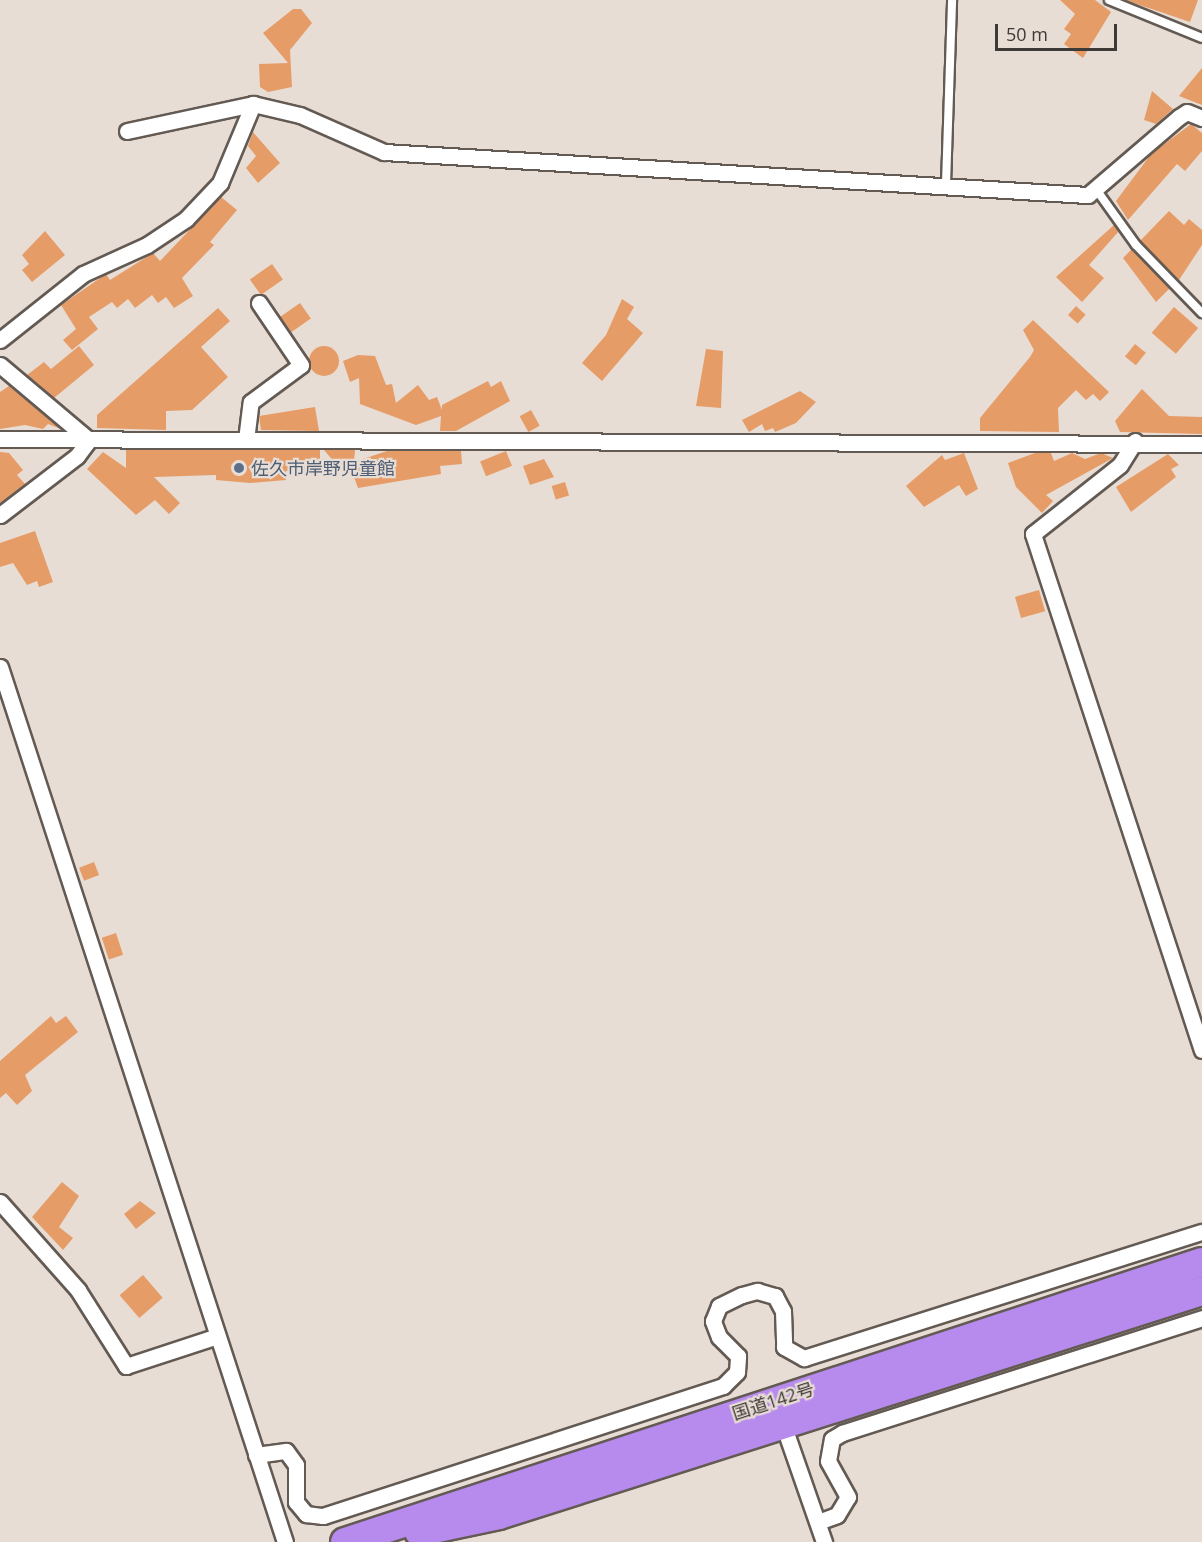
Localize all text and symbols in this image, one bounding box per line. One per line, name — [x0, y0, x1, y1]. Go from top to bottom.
scale bar — [998, 12, 1120, 50]
text: 50 m — [1006, 22, 1048, 46]
place label: 佐久市岸野児童館 — [251, 457, 395, 479]
marker: 佐久市岸野児童館 — [232, 461, 246, 475]
street label: 国道142号 — [729, 1378, 817, 1424]

